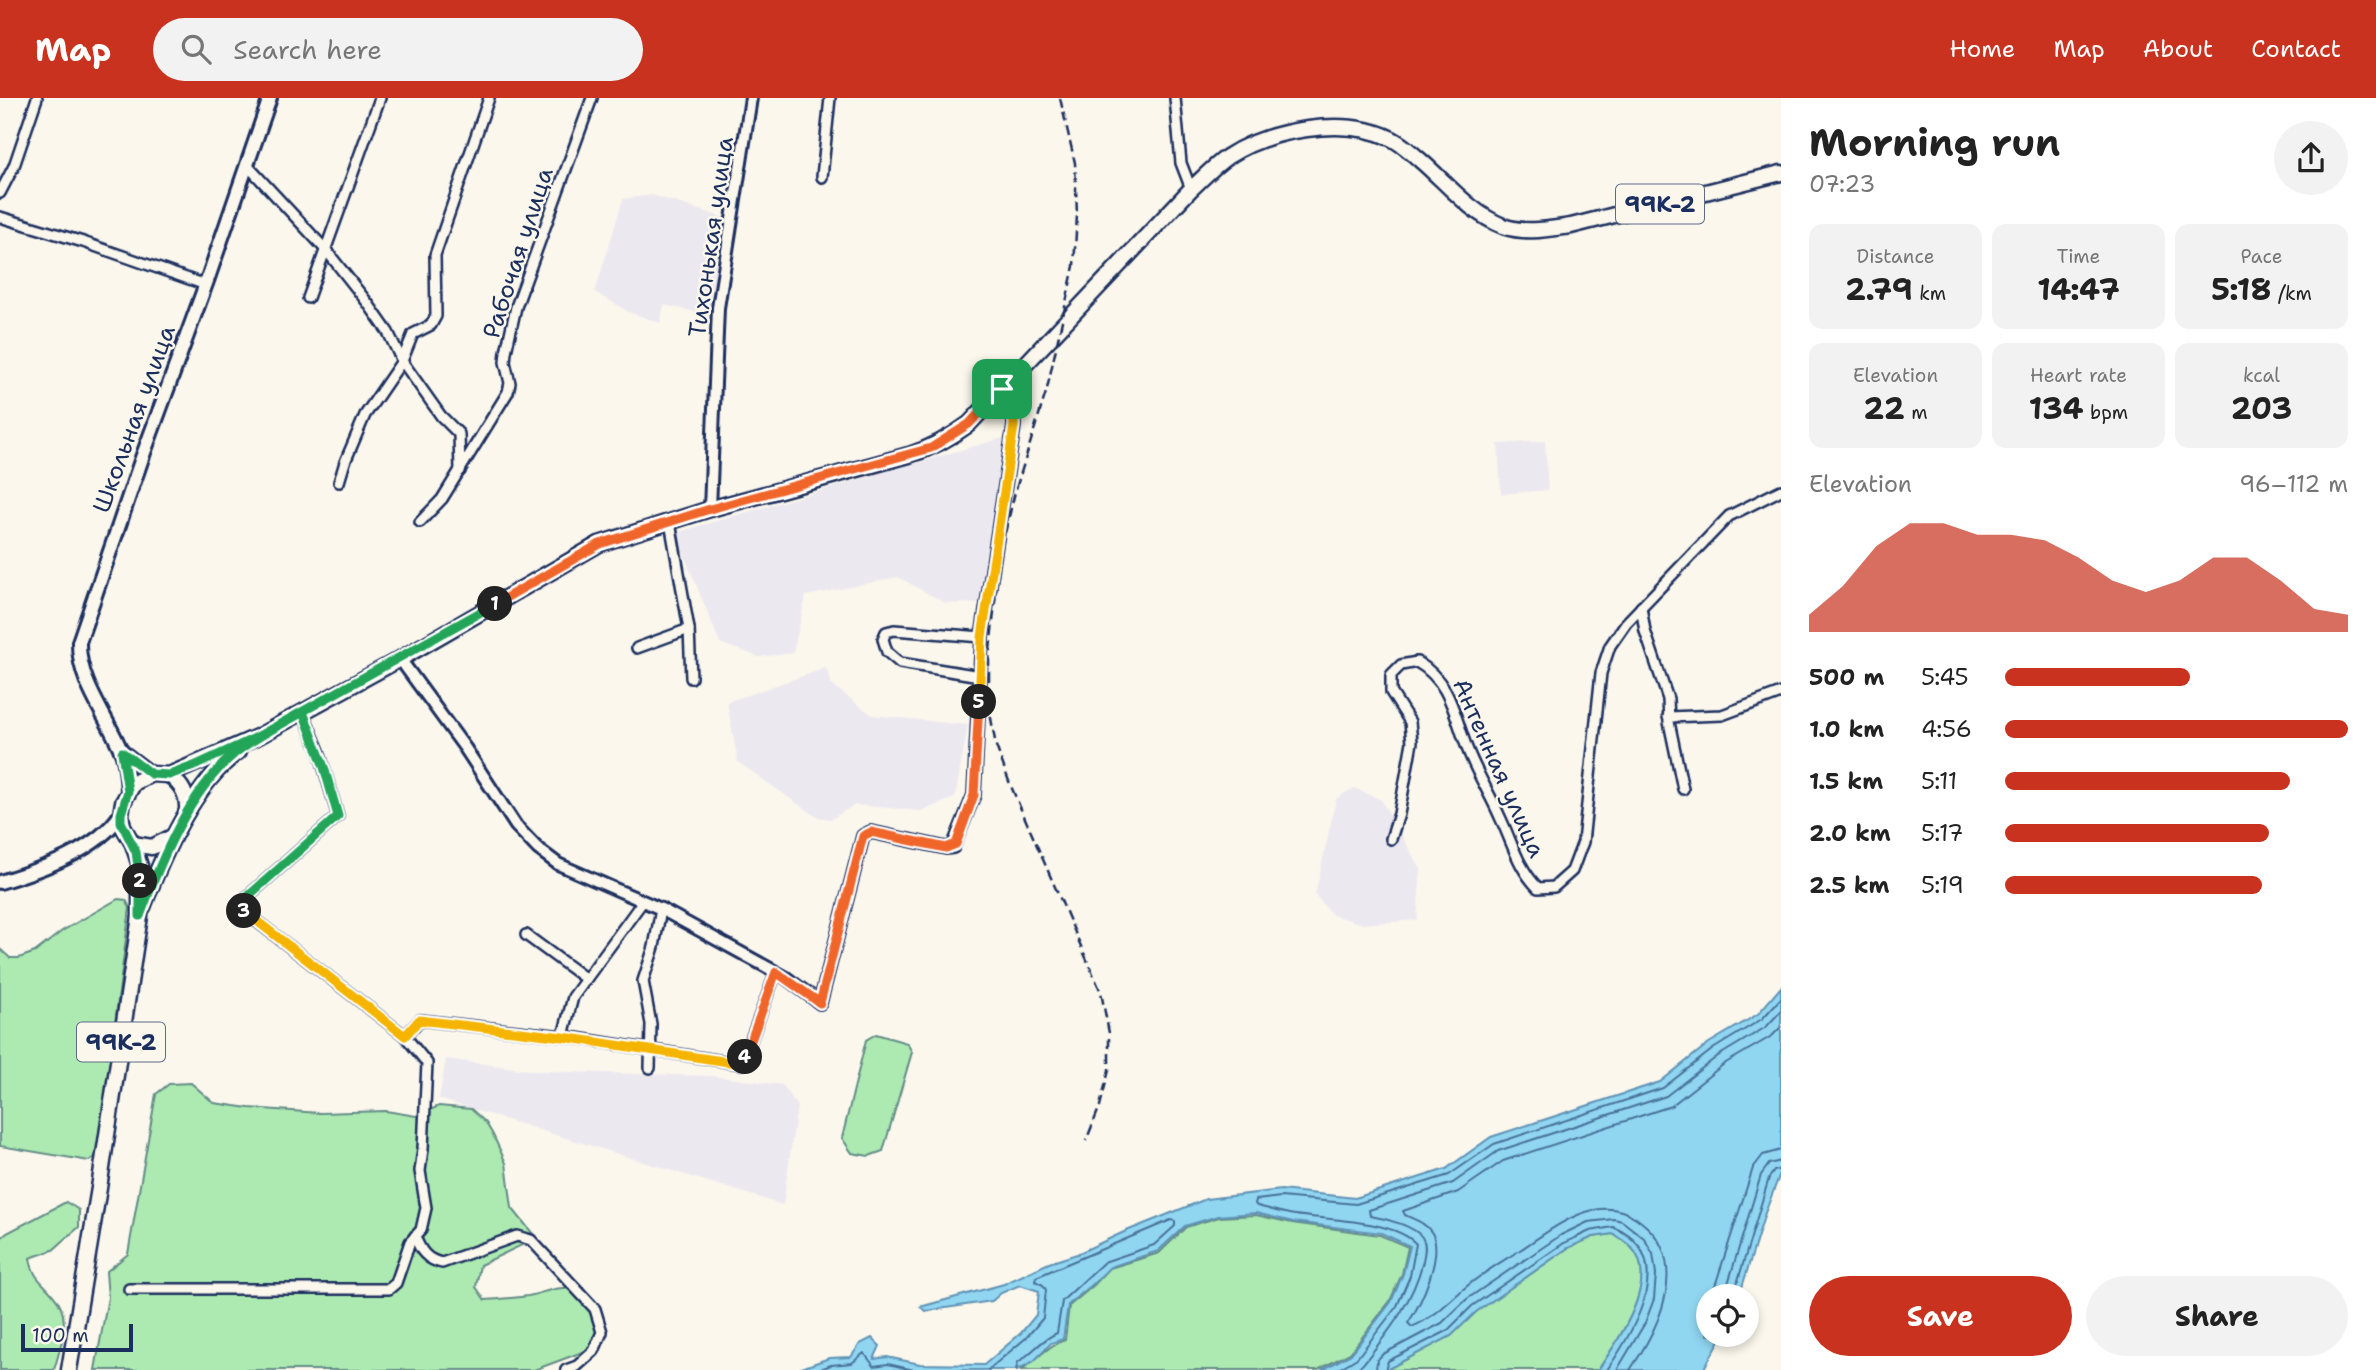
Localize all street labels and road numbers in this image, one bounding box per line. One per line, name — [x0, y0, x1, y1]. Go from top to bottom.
street label: Тихонькая улица — [681, 135, 741, 339]
street label: Рабочая улица — [475, 163, 561, 343]
road number: 99К-2 — [1616, 184, 1704, 223]
street label: Школьная улица — [85, 321, 183, 517]
street label: Антенная улица — [1445, 673, 1553, 863]
road number: 99К-2 — [77, 1023, 165, 1062]

